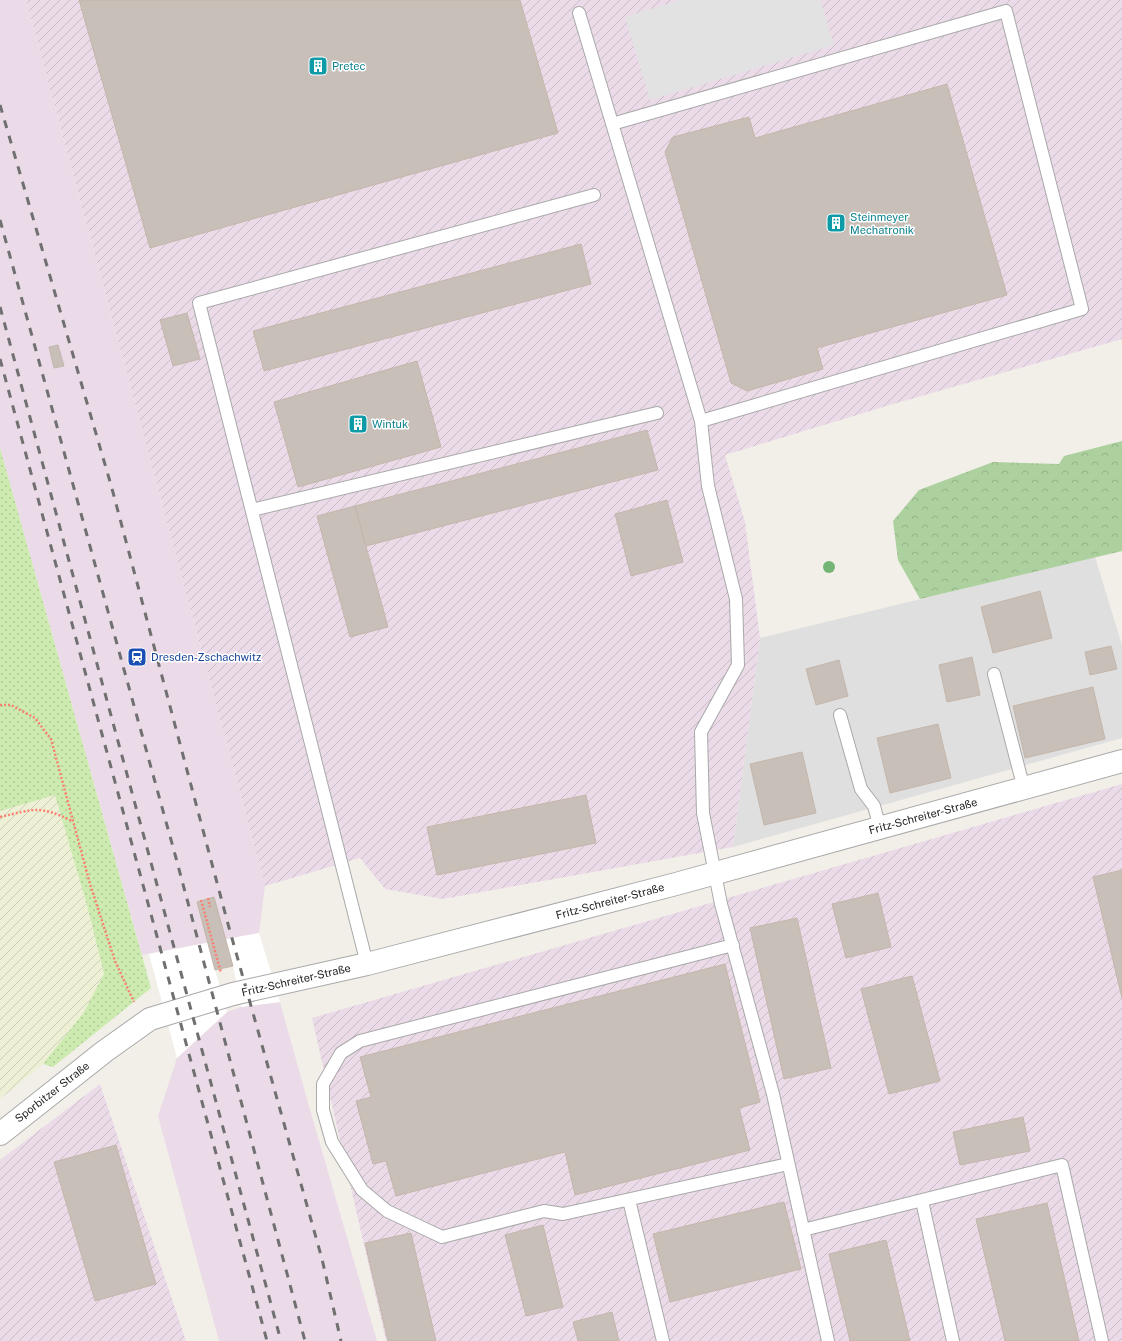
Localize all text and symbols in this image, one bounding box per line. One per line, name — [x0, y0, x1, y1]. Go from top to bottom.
building icon: Pretec — [307, 55, 329, 77]
place label: Pretec — [332, 60, 366, 72]
place label: Steinmeyer Mechatronik — [850, 211, 914, 236]
building icon: Steinmeyer Mechatronik — [825, 212, 847, 234]
building icon: Wintuk — [347, 413, 369, 435]
place label: Wintuk — [372, 418, 408, 430]
station icon: Dresden-Zschachwitz — [126, 646, 148, 668]
place label: Dresden-Zschachwitz — [151, 651, 261, 663]
street label: Fritz-Schreiter-Straße — [867, 796, 979, 836]
street label: Fritz-Schreiter-Straße — [554, 881, 666, 921]
street label: Fritz-Schreiter-Straße — [240, 962, 352, 998]
street label: Sporbitzer Straße — [13, 1059, 91, 1125]

